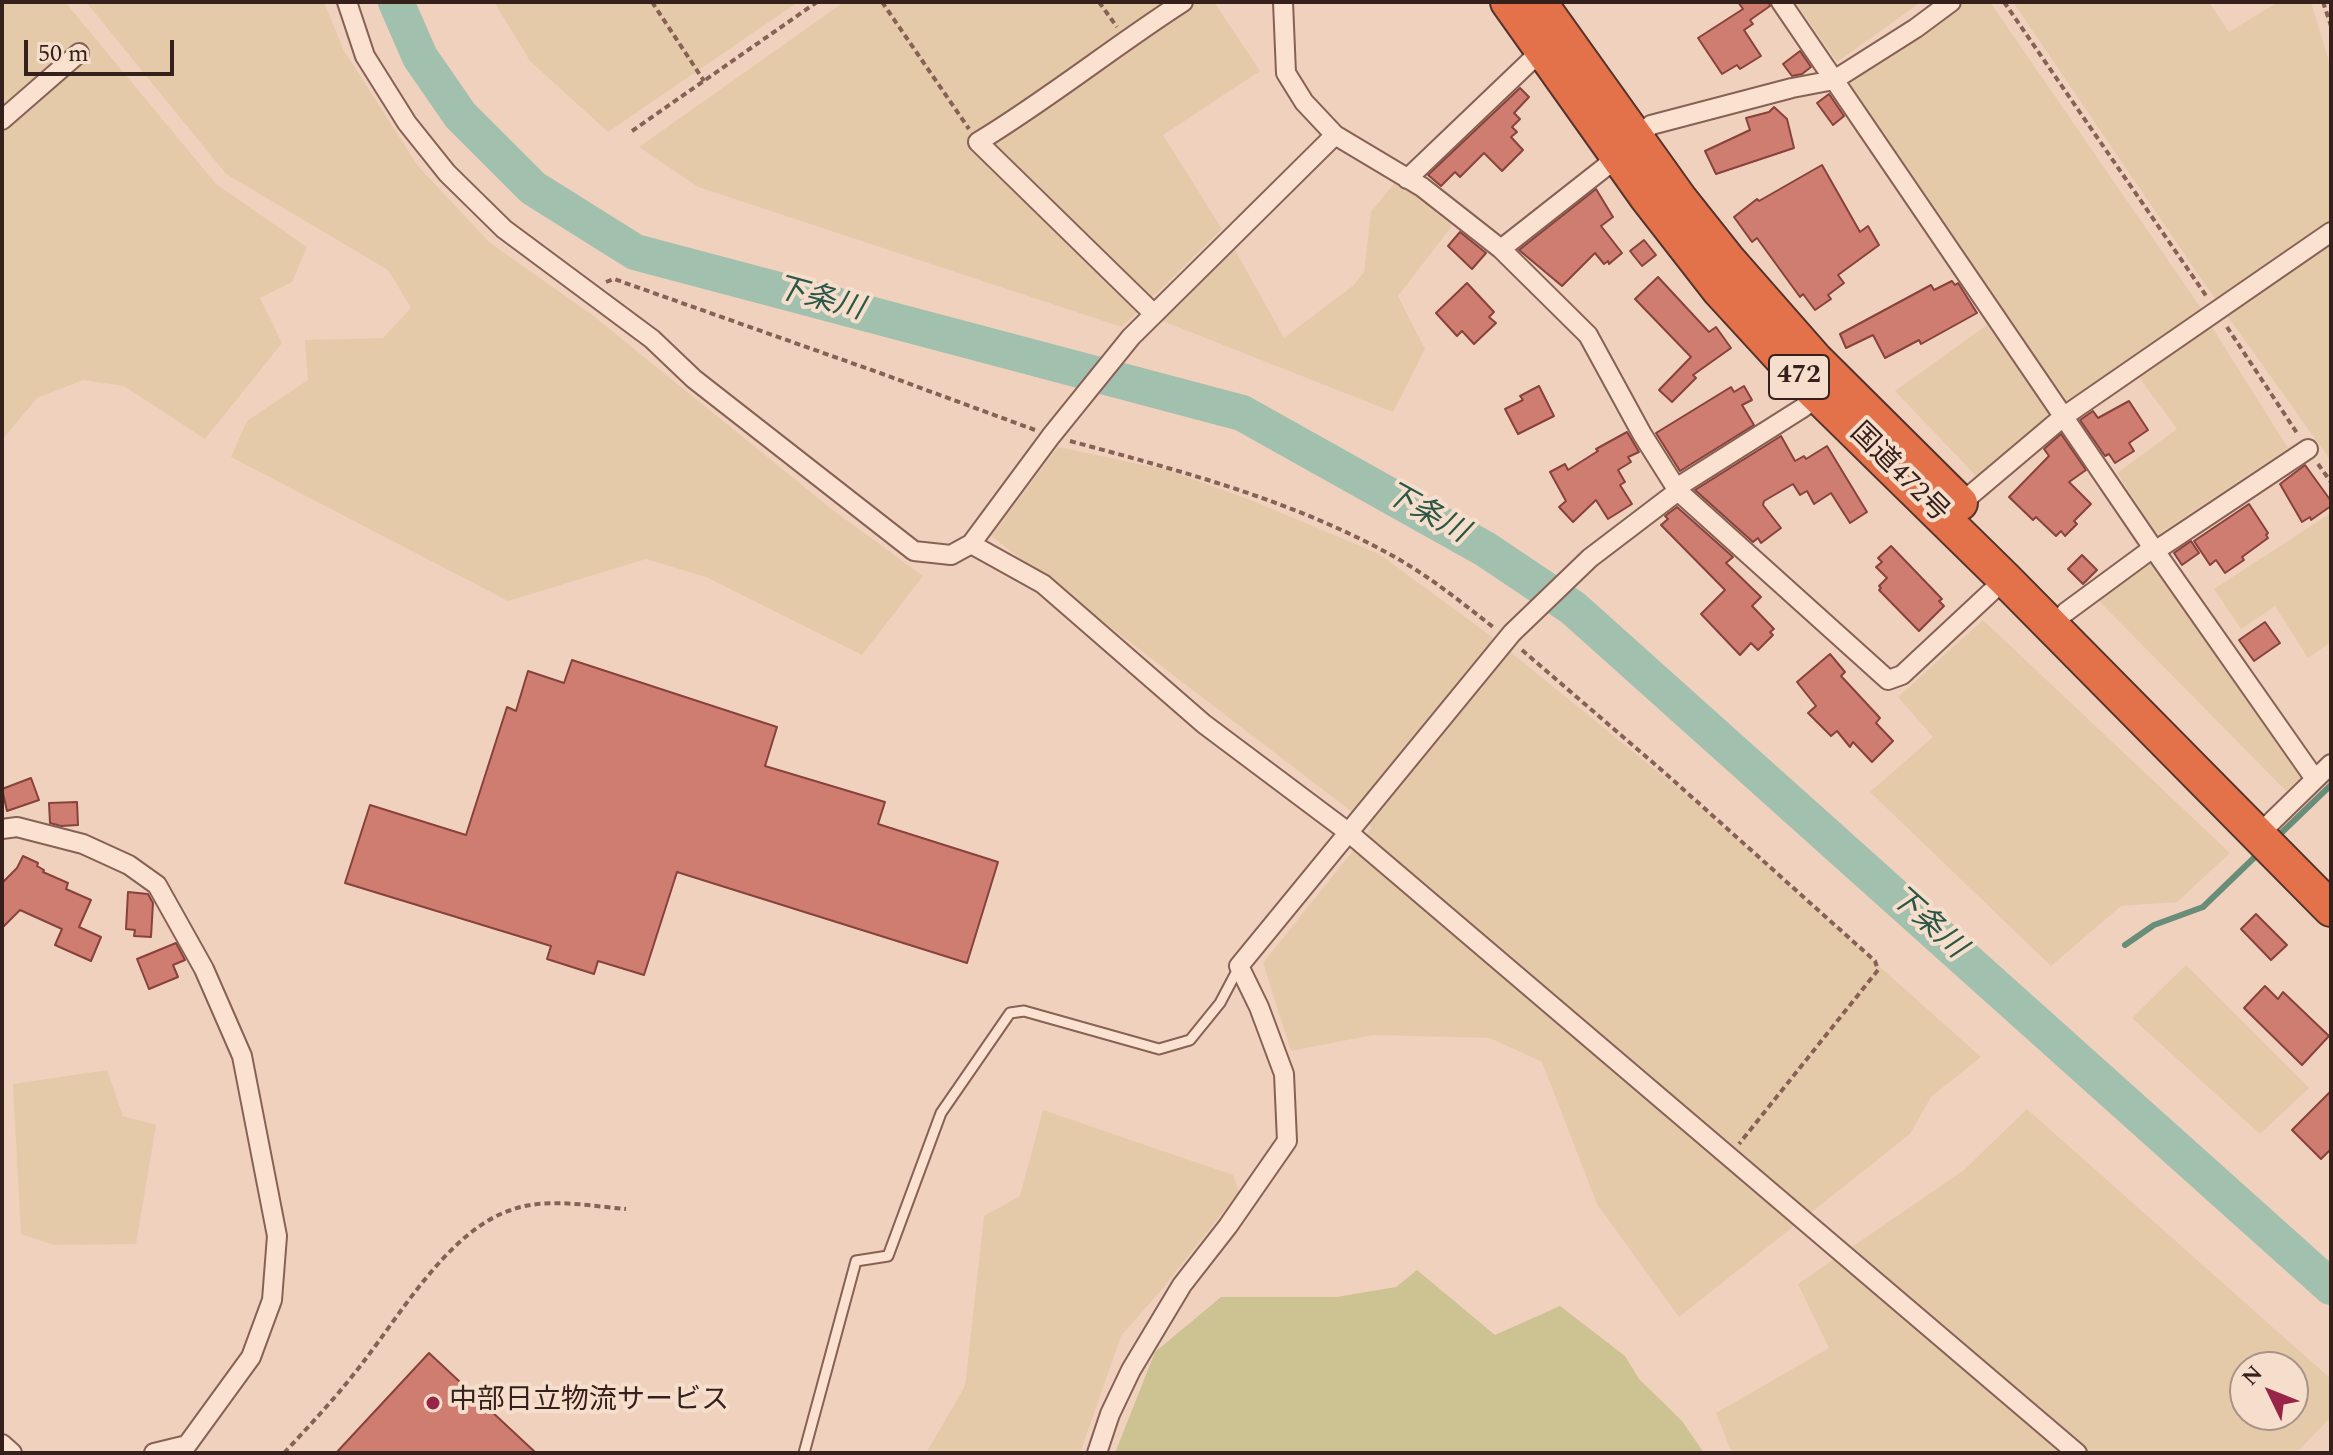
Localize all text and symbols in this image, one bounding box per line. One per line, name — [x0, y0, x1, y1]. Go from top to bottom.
scale bar — [28, 24, 178, 74]
text: 50 m — [38, 36, 89, 72]
water label: 下条川 — [771, 272, 867, 330]
road number: 472 — [1769, 355, 1829, 399]
street label: 国道472号 — [1842, 418, 1954, 530]
water label: 下条川 — [1377, 477, 1473, 553]
water label: 下条川 — [1881, 881, 1971, 967]
north arrow — [2229, 1351, 2309, 1431]
text: N — [2234, 1358, 2271, 1393]
place label: 中部日立物流サービス — [449, 1386, 729, 1420]
marker: 中部日立物流サービス — [424, 1394, 442, 1412]

